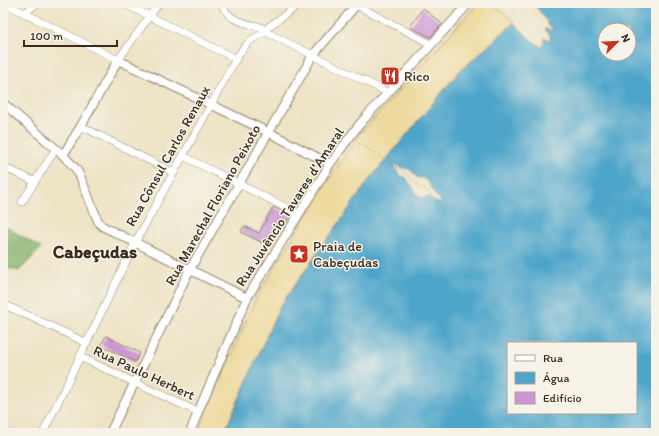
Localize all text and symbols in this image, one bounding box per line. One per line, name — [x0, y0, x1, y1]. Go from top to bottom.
scale bar — [24, 22, 117, 48]
north arrow — [597, 22, 637, 62]
text: 100 m — [30, 29, 63, 43]
text: N — [618, 32, 633, 44]
restaurant icon: Rico — [379, 65, 401, 87]
place label: Rico — [404, 68, 430, 85]
street label: Rua Cônsul Carlos Renaux — [122, 82, 214, 229]
street label: Rua Marechal Floriano Peixoto — [162, 122, 264, 288]
street label: Rua Juvêncio Tavares d'Amaral — [232, 124, 348, 290]
place label: Praia de Cabeçudas — [313, 238, 379, 271]
district label: Cabeçudas — [53, 241, 137, 263]
place icon: Praia de Cabeçudas — [288, 243, 310, 265]
street label: Rua Paulo Herbert — [91, 342, 197, 404]
legend — [507, 342, 637, 414]
text: Rua — [543, 351, 563, 365]
text: Água — [543, 371, 569, 385]
text: Edifício — [543, 391, 582, 405]

